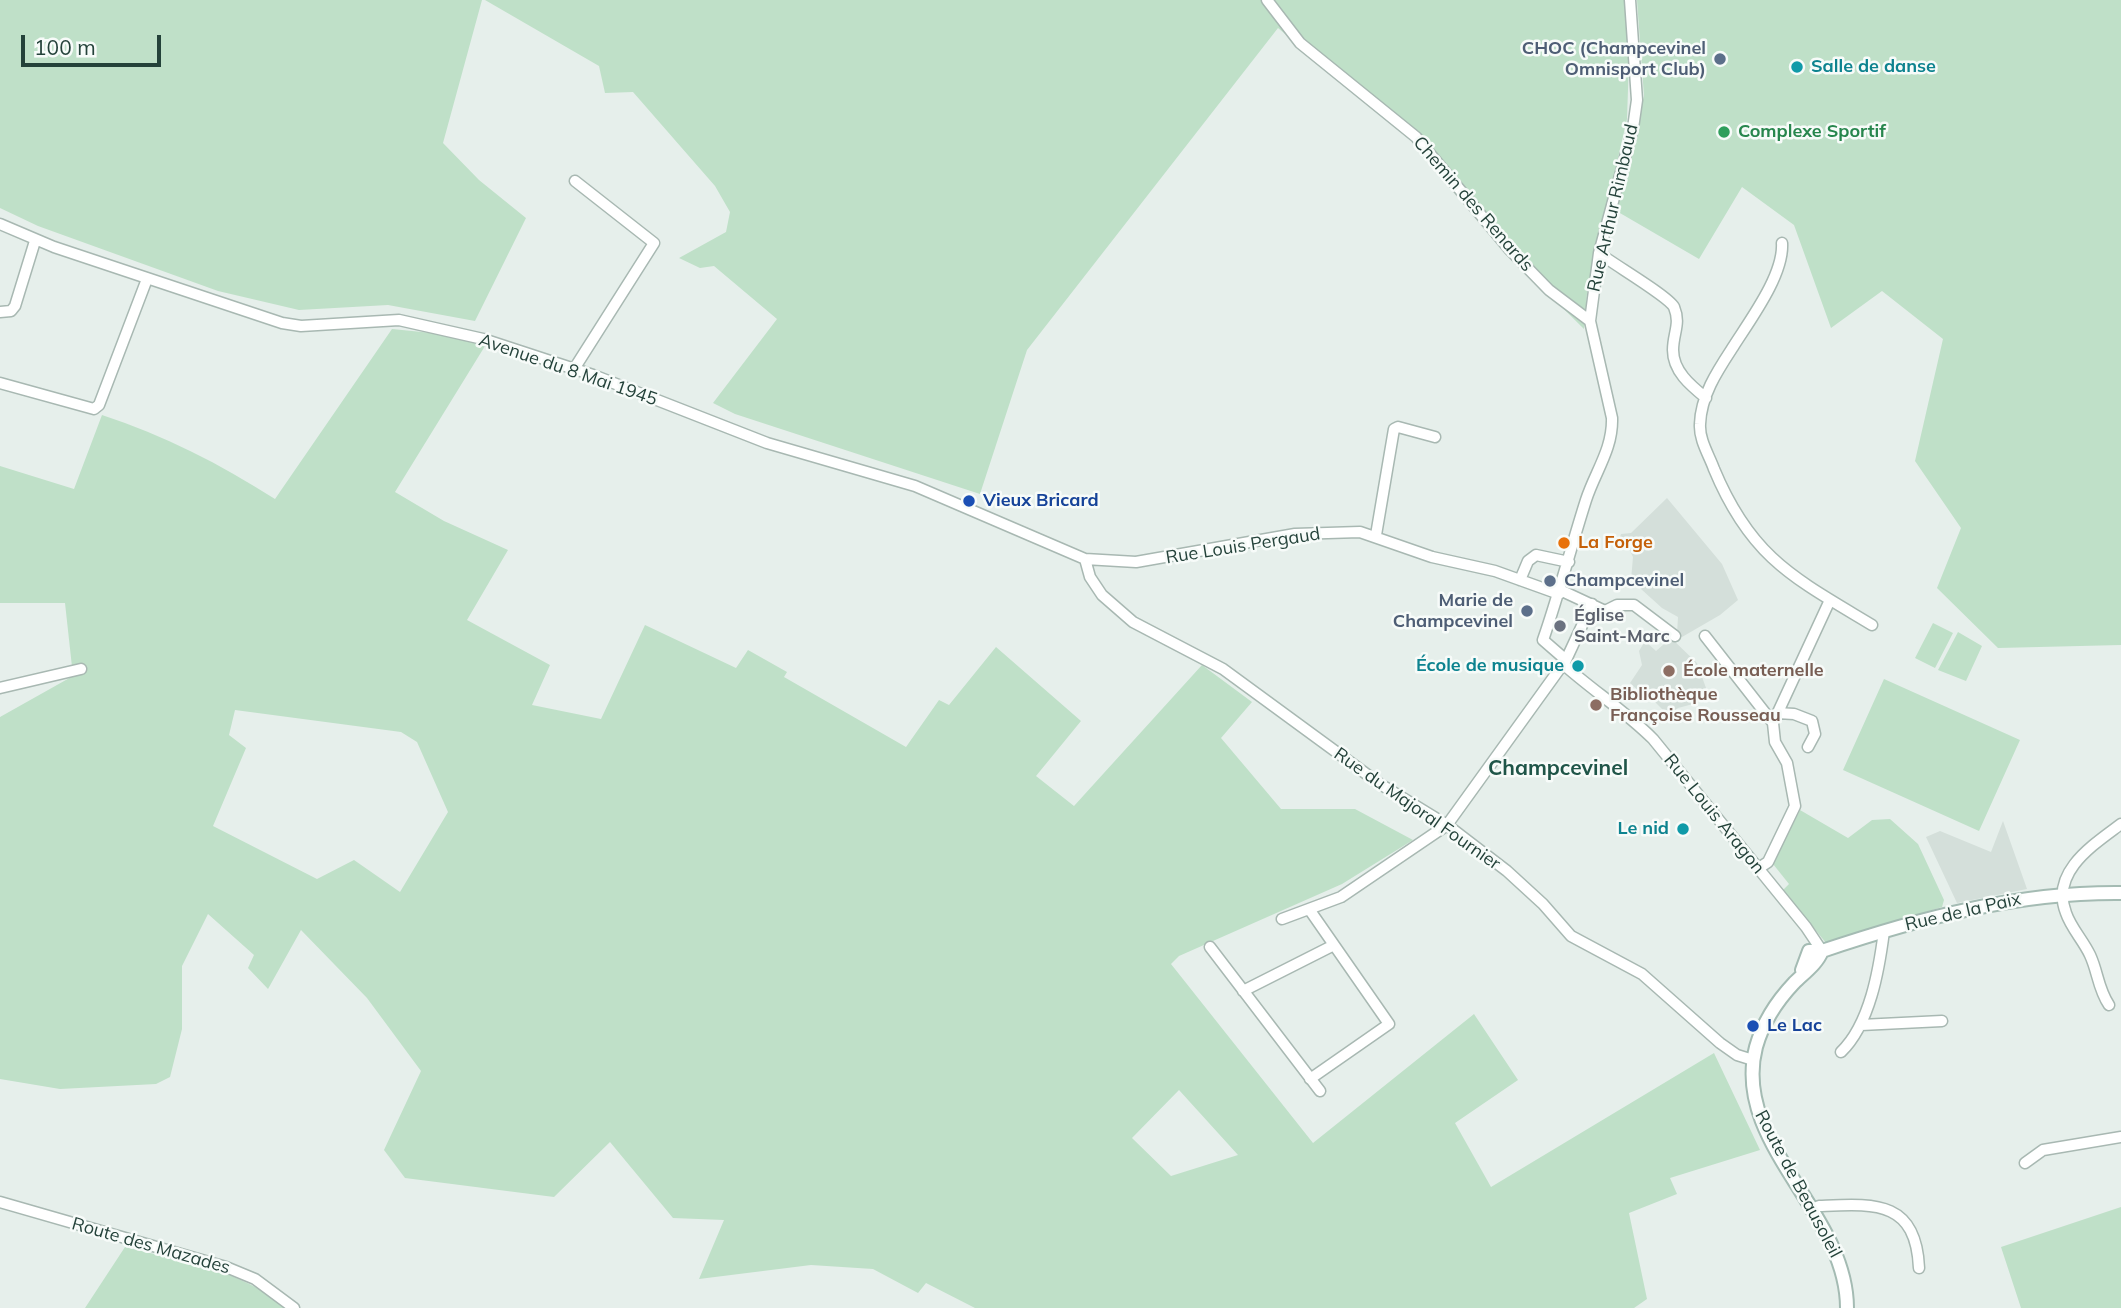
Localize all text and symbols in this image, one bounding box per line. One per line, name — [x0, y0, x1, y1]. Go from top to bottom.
scale bar — [24, 21, 164, 65]
text: 100 m — [34, 34, 96, 60]
place label: CHOC (Champcevinel Omnisport Club) — [1522, 38, 1706, 80]
marker: CHOC (Champcevinel Omnisport Club) — [1712, 51, 1728, 67]
place label: Salle de danse — [1811, 56, 1936, 78]
marker: Salle de danse — [1789, 59, 1805, 75]
place label: Complexe Sportif — [1738, 121, 1886, 143]
street label: Rue Arthur Rimbaud — [1583, 122, 1643, 294]
marker: Complexe Sportif — [1716, 124, 1732, 140]
street label: Chemin des Renards — [1409, 132, 1537, 276]
street label: Avenue du 8 Mai 1945 — [476, 329, 660, 411]
place label: Vieux Bricard — [983, 490, 1099, 512]
marker: Vieux Bricard — [961, 493, 977, 509]
street label: Rue Louis Pergaud — [1164, 523, 1322, 569]
place label: La Forge — [1578, 532, 1653, 554]
marker: La Forge — [1556, 535, 1572, 551]
place label: Champcevinel — [1564, 570, 1684, 592]
marker: Champcevinel — [1542, 573, 1558, 589]
place label: Marie de Champcevinel — [1393, 590, 1513, 632]
marker: Marie de Champcevinel — [1519, 603, 1535, 619]
place label: Église Saint-Marc — [1574, 605, 1670, 648]
marker: Église Saint-Marc — [1552, 618, 1568, 634]
place label: École de musique — [1416, 655, 1564, 677]
marker: École de musique — [1570, 658, 1586, 674]
place label: École maternelle — [1683, 660, 1824, 682]
marker: École maternelle — [1661, 663, 1677, 679]
place label: Bibliothèque Françoise Rousseau — [1610, 684, 1781, 726]
marker: Bibliothèque Françoise Rousseau — [1588, 697, 1604, 713]
street label: Rue du Majoral Fournier — [1330, 743, 1504, 875]
street label: Rue Louis Aragon — [1659, 750, 1769, 878]
district label: Champcevinel — [1488, 756, 1628, 782]
place label: Le nid — [1618, 818, 1669, 840]
marker: Le nid — [1675, 821, 1691, 837]
street label: Rue de la Paix — [1903, 888, 2023, 936]
place label: Le Lac — [1767, 1015, 1822, 1037]
marker: Le Lac — [1745, 1018, 1761, 1034]
street label: Route de Beausoleil — [1750, 1107, 1846, 1261]
street label: Route des Mazades — [69, 1213, 233, 1279]

